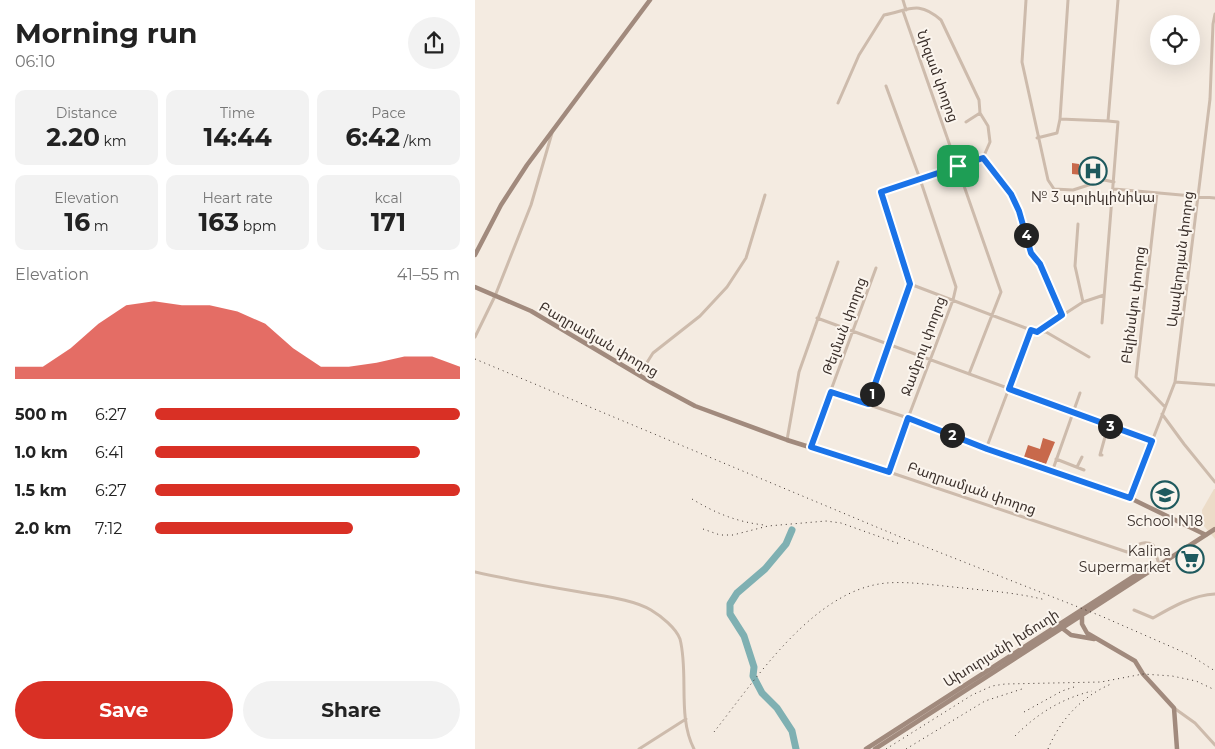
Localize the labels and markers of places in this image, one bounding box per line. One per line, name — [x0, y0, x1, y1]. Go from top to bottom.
pin — [937, 145, 979, 187]
hospital icon: № 3 պոլիկլինիկա — [1078, 156, 1108, 186]
place label: № 3 պոլիկլինիկա — [1031, 188, 1155, 206]
pin: 4 — [1013, 222, 1039, 248]
pin: 1 — [859, 382, 885, 406]
pin: 3 — [1097, 414, 1123, 438]
pin: 2 — [939, 422, 965, 448]
school or university icon: School N18 — [1150, 480, 1180, 510]
place label: School N18 — [1127, 512, 1203, 530]
place label: Kalina Supermarket — [1079, 542, 1171, 576]
supermarket icon: Kalina Supermarket — [1175, 544, 1205, 574]

